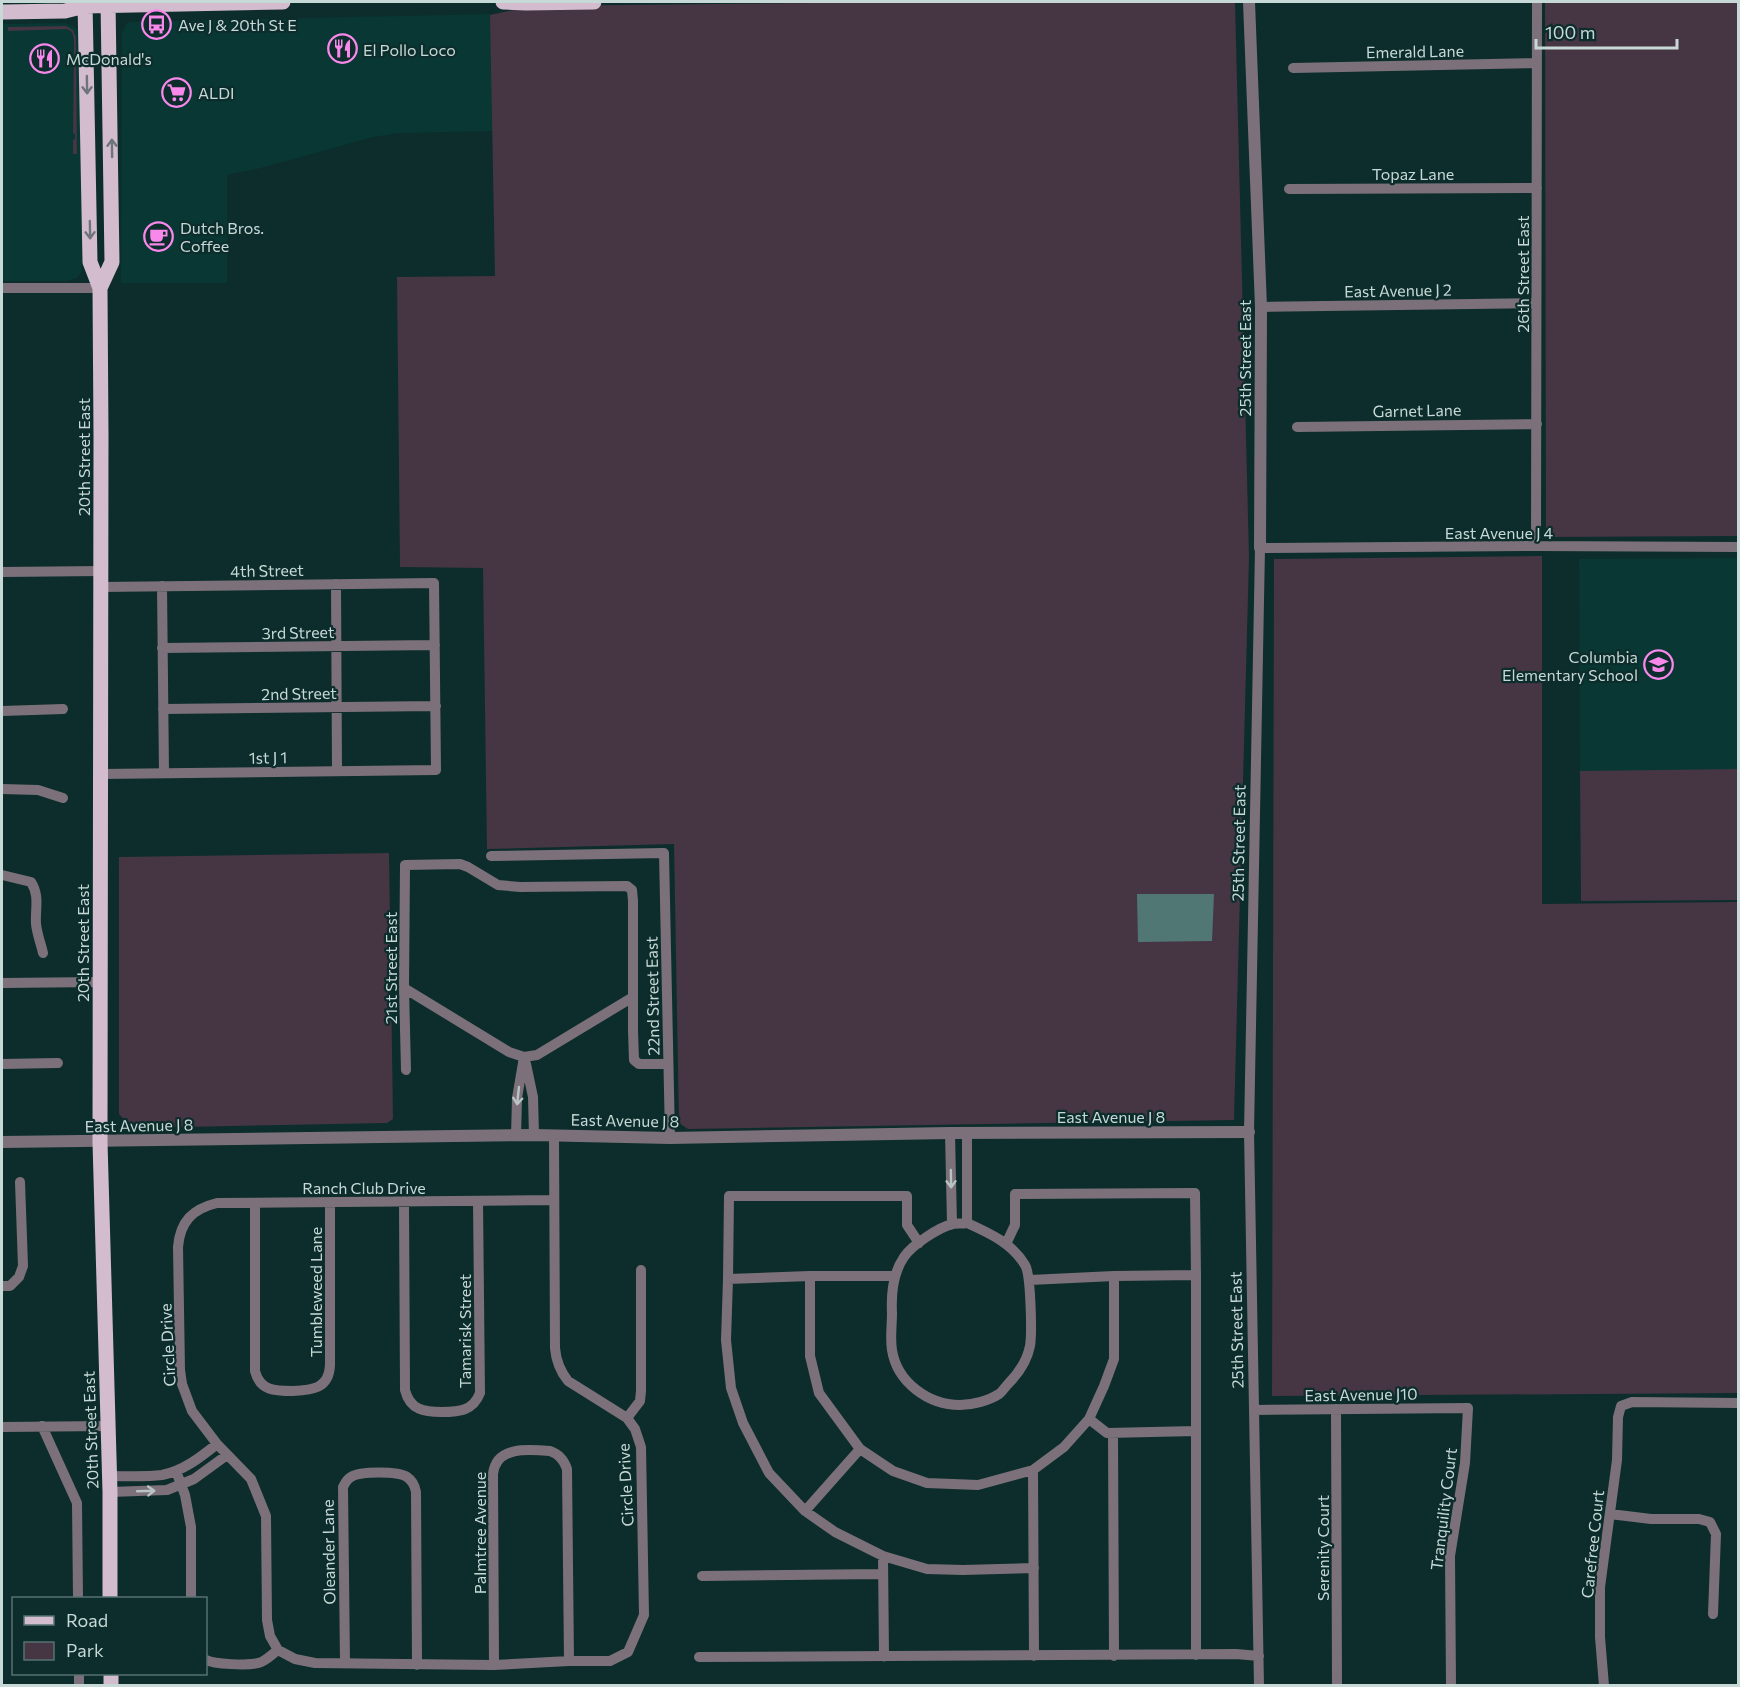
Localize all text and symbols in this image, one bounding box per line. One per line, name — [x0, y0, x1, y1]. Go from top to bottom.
bus stop icon: Ave J & 20th St E — [141, 8, 173, 40]
scale bar — [1536, 12, 1677, 50]
place label: Ave J & 20th St E — [178, 15, 297, 34]
text: 100 m — [1545, 21, 1595, 43]
restaurant icon: El Pollo Loco — [326, 33, 358, 65]
place label: El Pollo Loco — [363, 40, 456, 59]
street label: Emerald Lane — [1366, 41, 1464, 61]
restaurant icon: McDonald's — [29, 42, 61, 74]
place label: McDonald's — [66, 49, 152, 68]
one-way arrow — [81, 75, 93, 95]
supermarket icon: ALDI — [161, 76, 193, 108]
place label: ALDI — [198, 83, 234, 102]
one-way arrow — [106, 138, 117, 158]
street label: Topaz Lane — [1372, 164, 1454, 183]
street label: 26th Street East — [1513, 215, 1532, 333]
place label: Dutch Bros. Coffee — [180, 218, 264, 255]
one-way arrow — [84, 220, 96, 240]
cafe icon: Dutch Bros. Coffee — [143, 220, 175, 252]
street label: East Avenue J 2 — [1344, 280, 1452, 300]
street label: 25th Street East — [1235, 299, 1254, 416]
street label: 20th Street East — [74, 398, 93, 516]
street label: Garnet Lane — [1372, 400, 1462, 420]
street label: East Avenue J 4 — [1445, 523, 1554, 542]
street label: 4th Street — [230, 560, 304, 580]
street label: 3rd Street — [261, 622, 335, 642]
place label: Columbia Elementary School — [1502, 647, 1638, 684]
school or university icon: Columbia Elementary School — [1643, 649, 1675, 681]
street label: 2nd Street — [261, 683, 337, 703]
street label: 1st J 1 — [249, 747, 287, 767]
street label: 25th Street East — [1227, 784, 1249, 902]
street label: 20th Street East — [73, 884, 92, 1002]
street label: 21st Street East — [381, 911, 400, 1024]
street label: 22nd Street East — [641, 936, 663, 1056]
one-way arrow — [513, 1086, 524, 1106]
street label: East Avenue J 8 — [1057, 1107, 1165, 1126]
street label: East Avenue J 8 — [571, 1110, 679, 1130]
street label: East Avenue J 8 — [85, 1115, 193, 1135]
one-way arrow — [945, 1168, 957, 1188]
street label: Ranch Club Drive — [302, 1178, 426, 1197]
street label: Tumbleweed Lane — [306, 1227, 325, 1357]
street label: 25th Street East — [1225, 1271, 1247, 1389]
street label: Tamarisk Street — [455, 1273, 474, 1388]
street label: Circle Drive — [155, 1303, 179, 1387]
street label: 20th Street East — [78, 1370, 102, 1489]
street label: East Avenue J10 — [1304, 1384, 1418, 1404]
street label: Circle Drive — [613, 1443, 637, 1527]
street label: Tranquility Court — [1426, 1446, 1460, 1571]
street label: Palmtree Avenue — [470, 1472, 489, 1594]
one-way arrow — [135, 1485, 155, 1496]
street label: Carefree Court — [1577, 1489, 1607, 1599]
street label: Serenity Court — [1313, 1495, 1332, 1601]
street label: Oleander Lane — [318, 1499, 338, 1605]
legend — [12, 1597, 207, 1675]
text: Road — [66, 1609, 108, 1631]
text: Park — [66, 1639, 104, 1661]

